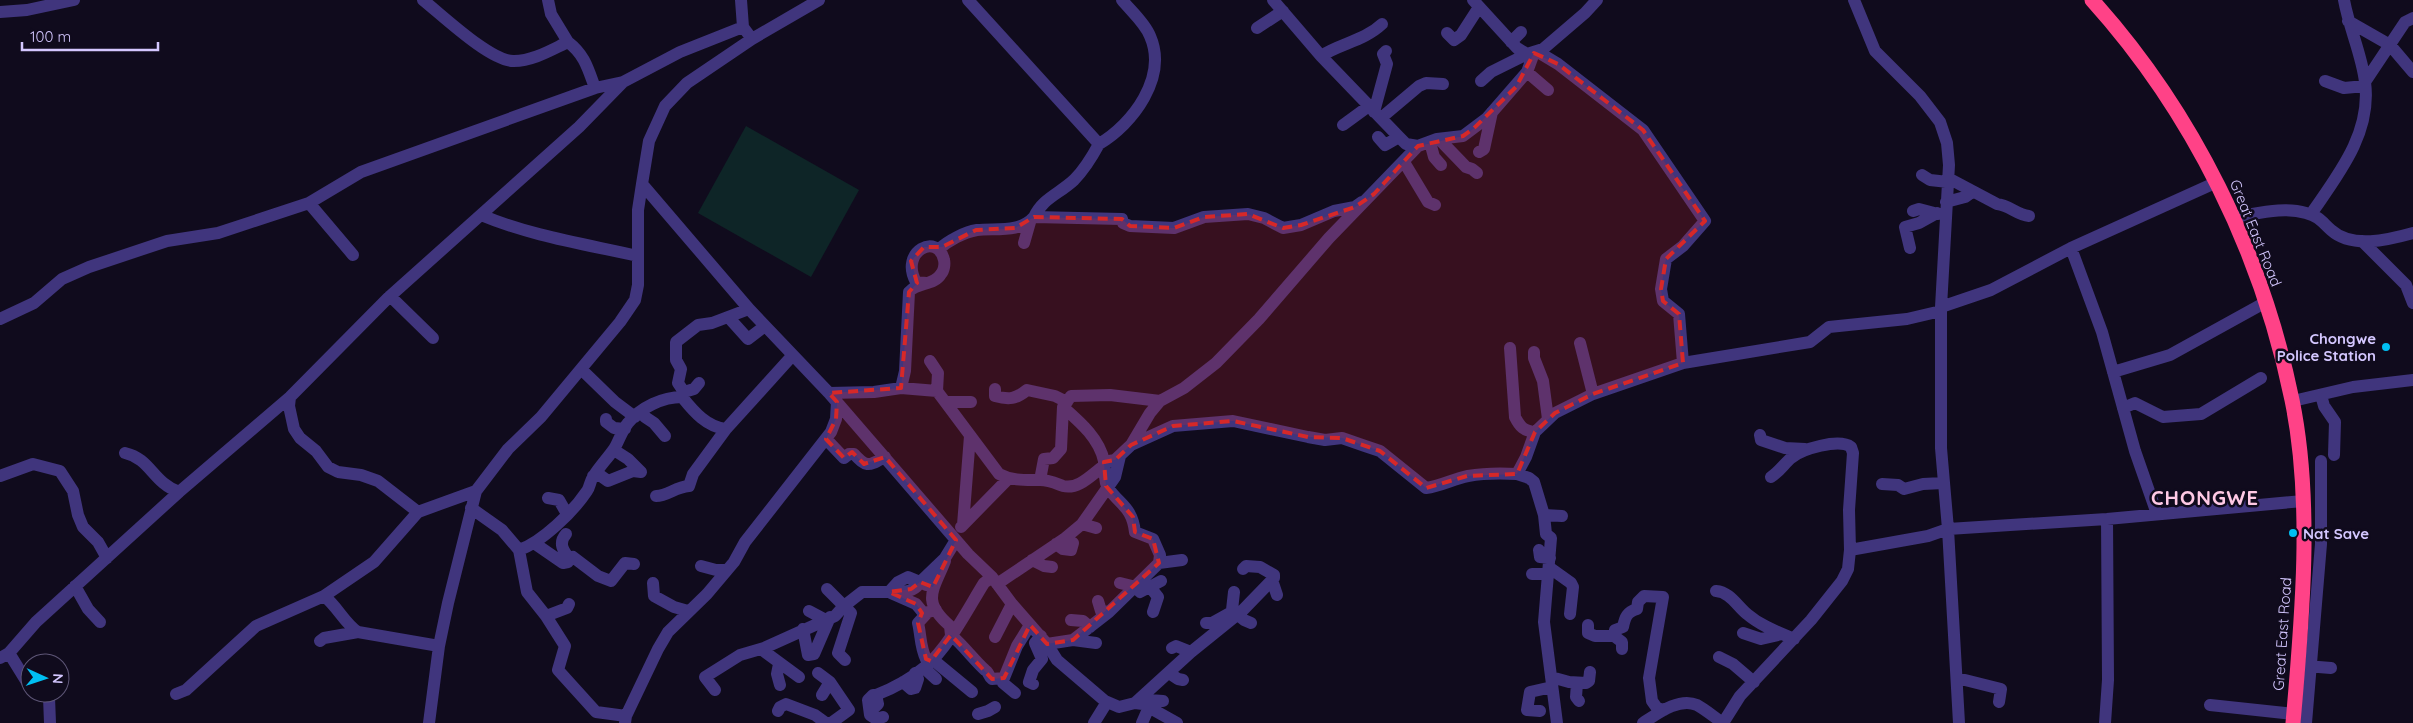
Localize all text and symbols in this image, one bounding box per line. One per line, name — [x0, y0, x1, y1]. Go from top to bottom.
scale bar — [22, 20, 159, 52]
text: 100 m — [30, 27, 71, 46]
street label: Great East Road — [2226, 177, 2286, 289]
place label: Chongwe Police Station — [2277, 329, 2376, 365]
marker: Chongwe Police Station — [2380, 341, 2392, 353]
district label: CHONGWE — [2151, 485, 2259, 510]
place label: Nat Save — [2303, 524, 2369, 543]
marker: Nat Save — [2287, 527, 2299, 539]
street label: Great East Road — [2269, 577, 2295, 691]
north arrow — [20, 653, 70, 703]
text: N — [49, 673, 67, 684]

